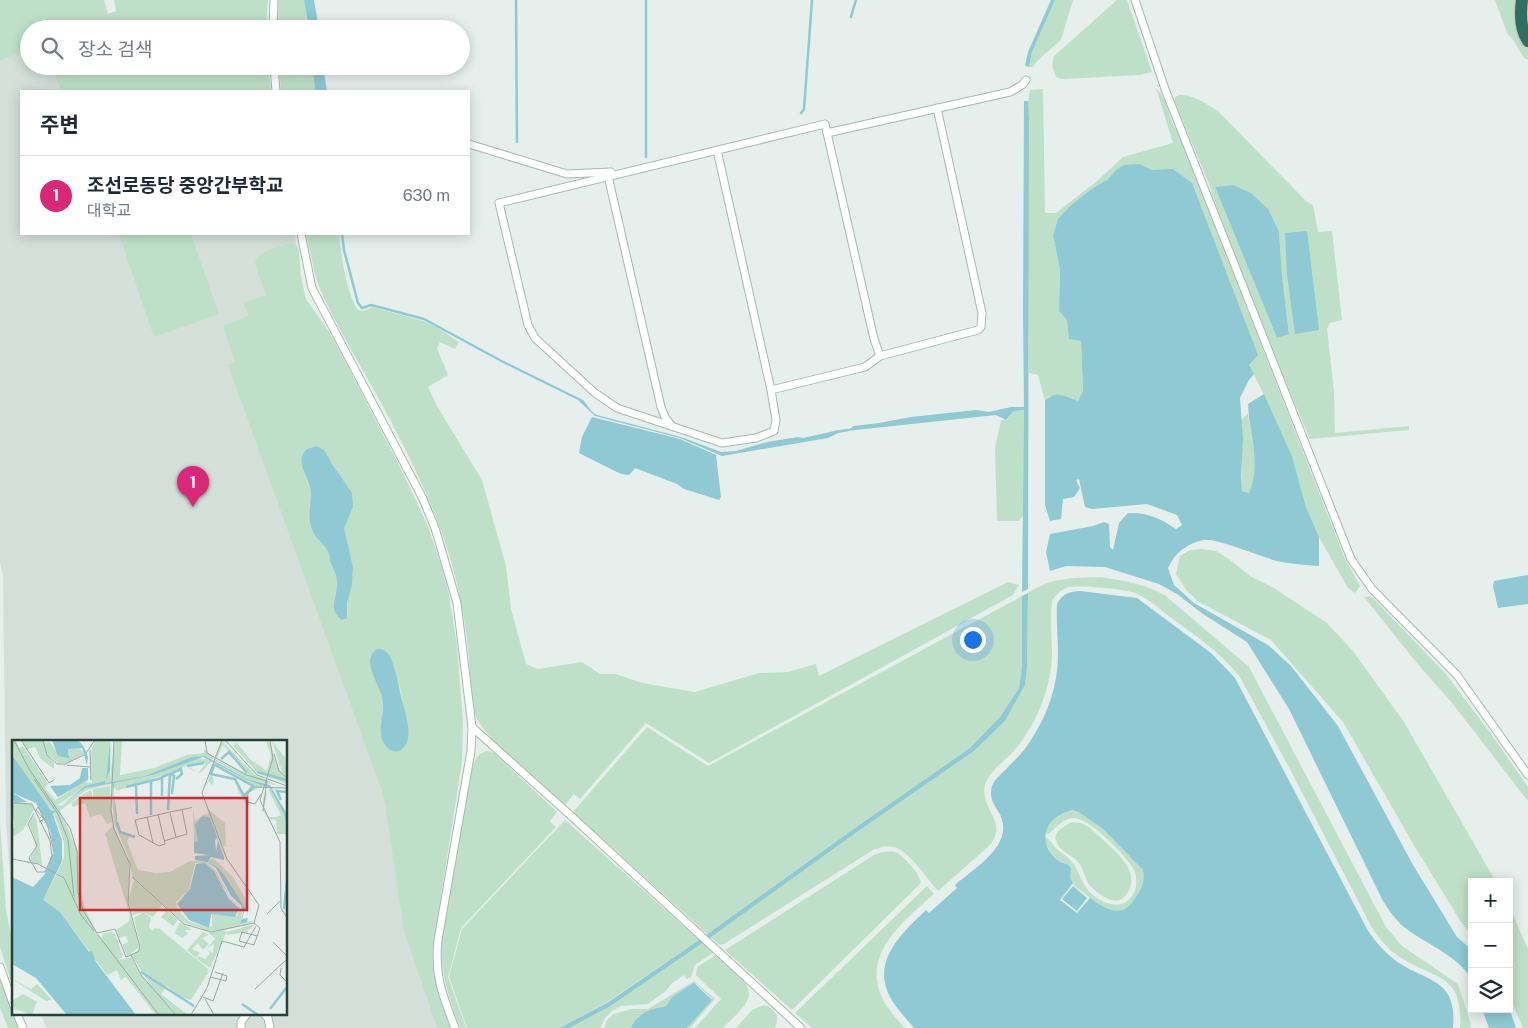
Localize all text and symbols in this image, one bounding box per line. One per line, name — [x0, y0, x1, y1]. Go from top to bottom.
search box — [20, 20, 470, 75]
icon: search — [38, 34, 66, 62]
text: 장소 검색 — [78, 38, 153, 60]
text: 주변 — [40, 112, 79, 137]
text: 조선로동당 중앙간부학교 — [87, 174, 284, 196]
text: 1 — [53, 186, 59, 205]
text: 630 m — [403, 186, 450, 205]
text: 대학교 — [87, 201, 131, 220]
pin: 1 — [177, 466, 209, 507]
your location — [960, 627, 986, 653]
inset map — [12, 740, 288, 1016]
map controls — [1468, 878, 1513, 1013]
button: + — [1468, 878, 1513, 923]
button: − — [1468, 923, 1513, 968]
button: layers — [1468, 968, 1513, 1013]

